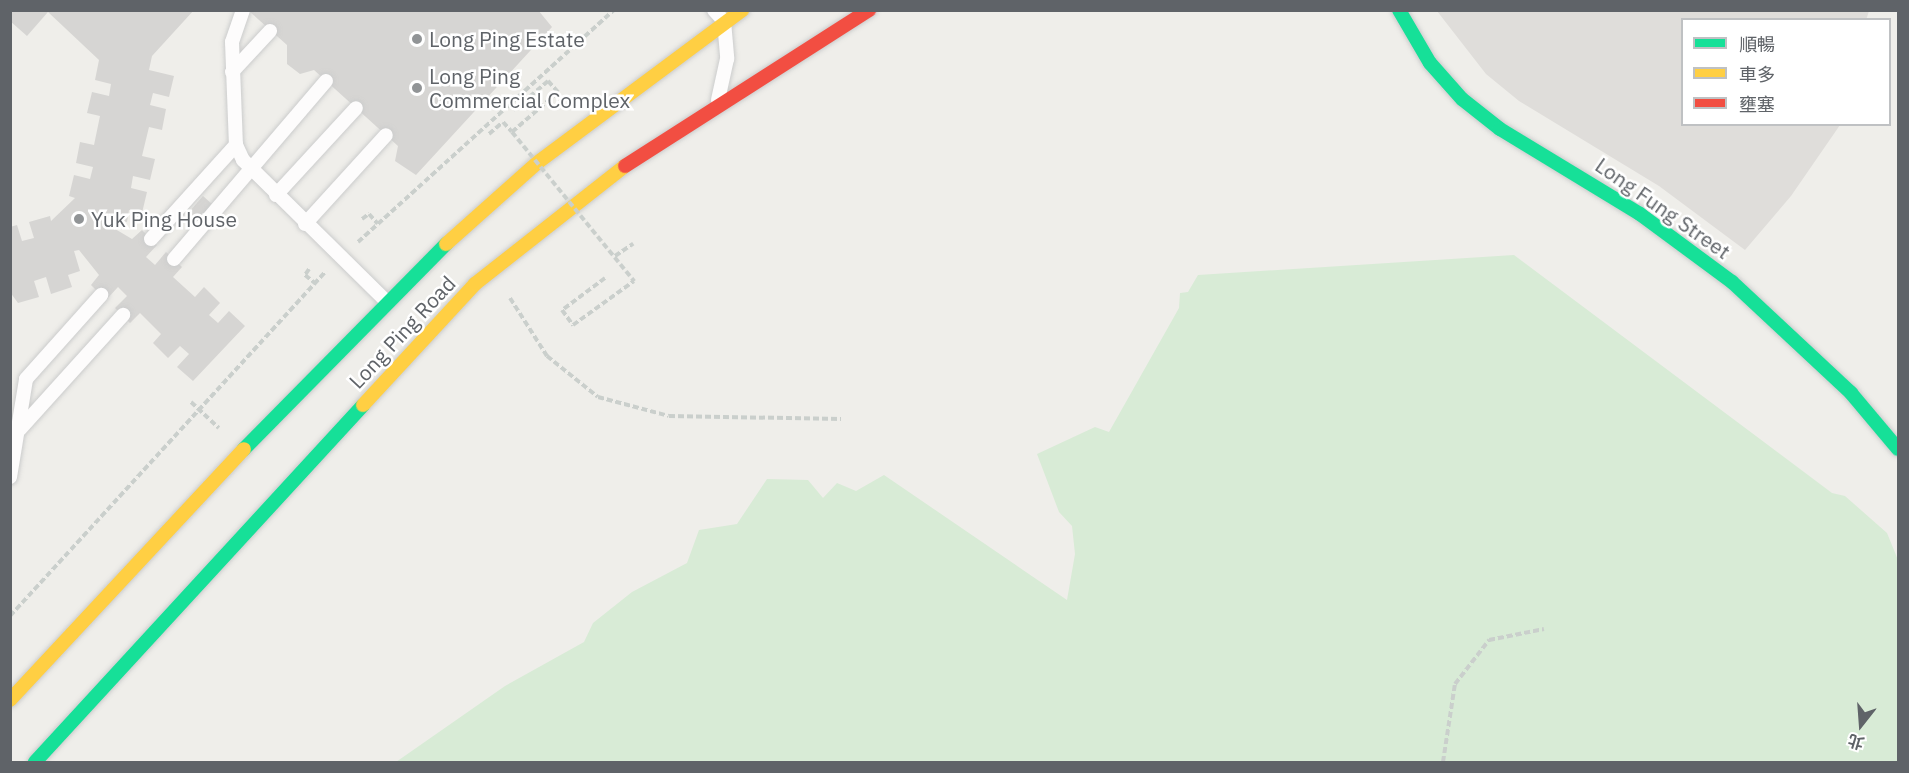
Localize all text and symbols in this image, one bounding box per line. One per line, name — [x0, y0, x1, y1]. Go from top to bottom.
legend — [1681, 18, 1891, 126]
place label: Long Ping Estate — [429, 26, 585, 52]
marker: Long Ping Estate — [410, 32, 424, 46]
text: 順暢 — [1739, 33, 1775, 56]
place label: Long Ping Commercial Complex — [429, 63, 630, 113]
text: 車多 — [1739, 63, 1775, 86]
marker: Long Ping Commercial Complex — [410, 81, 424, 95]
text: 壅塞 — [1739, 93, 1775, 116]
street label: Long Fung Street — [1591, 152, 1735, 264]
place label: Yuk Ping House — [91, 206, 237, 232]
marker: Yuk Ping House — [72, 212, 86, 226]
street label: Long Ping Road — [344, 271, 460, 393]
north arrow — [1831, 695, 1891, 755]
text: 北 — [1845, 730, 1866, 754]

